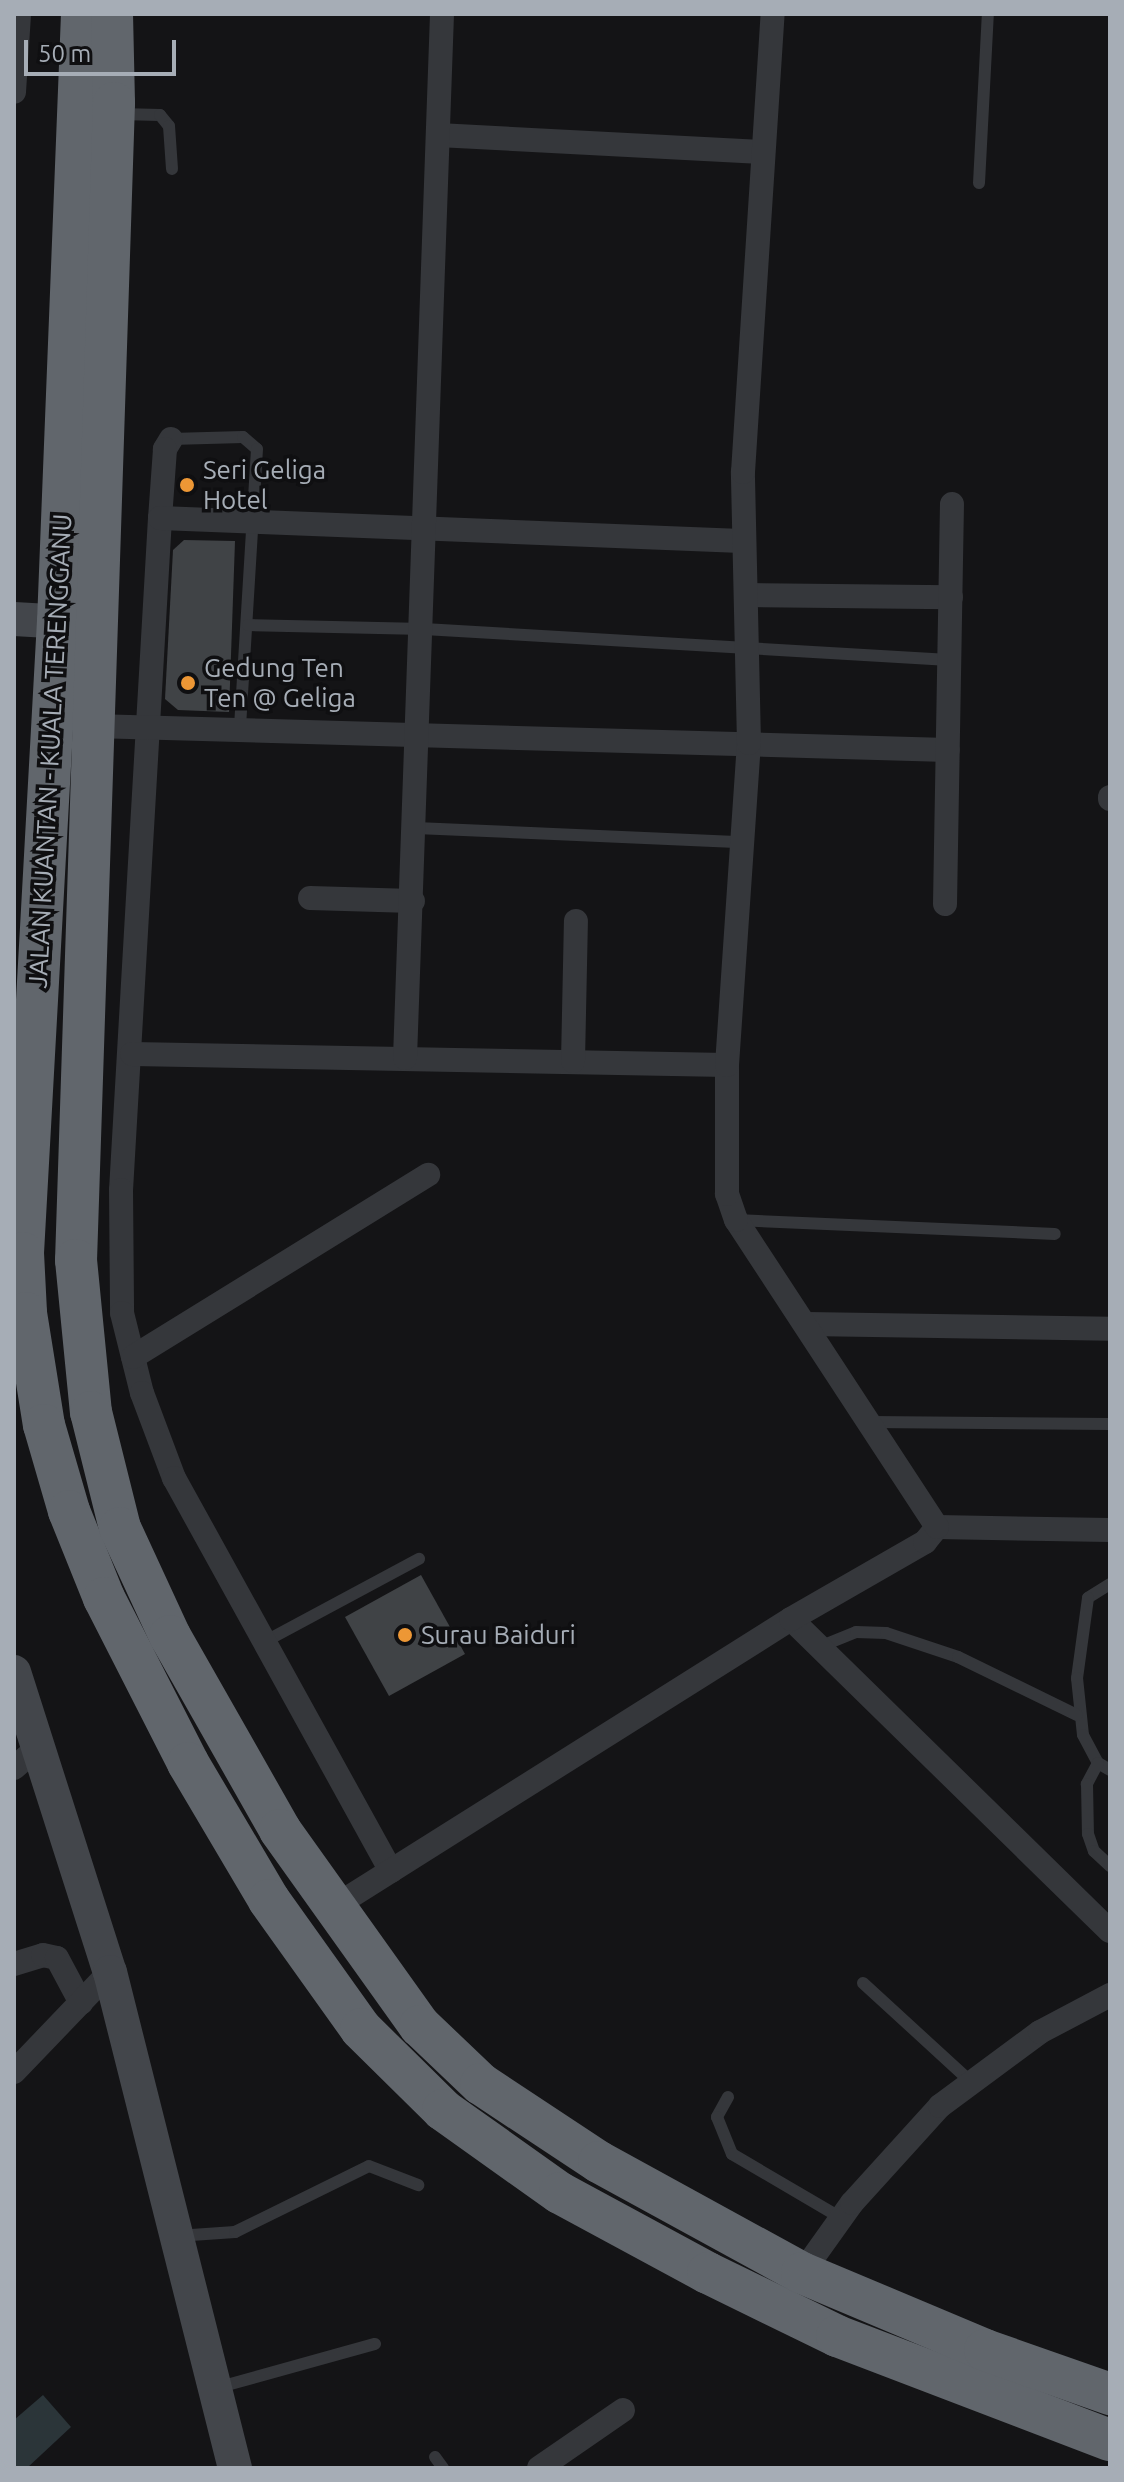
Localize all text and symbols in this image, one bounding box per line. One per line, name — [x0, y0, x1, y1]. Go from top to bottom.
scale bar — [28, 24, 180, 74]
text: 50 m — [38, 40, 91, 67]
place label: Seri Geliga Hotel — [203, 454, 326, 516]
marker: Seri Geliga Hotel — [178, 476, 196, 494]
street label: JALAN KUANTAN - KUALA TERENGGANU — [22, 513, 78, 989]
place label: Gedung Ten Ten @ Geliga — [204, 652, 356, 714]
marker: Gedung Ten Ten @ Geliga — [179, 674, 197, 692]
place label: Surau Baiduri — [421, 1619, 576, 1651]
marker: Surau Baiduri — [396, 1626, 414, 1644]

